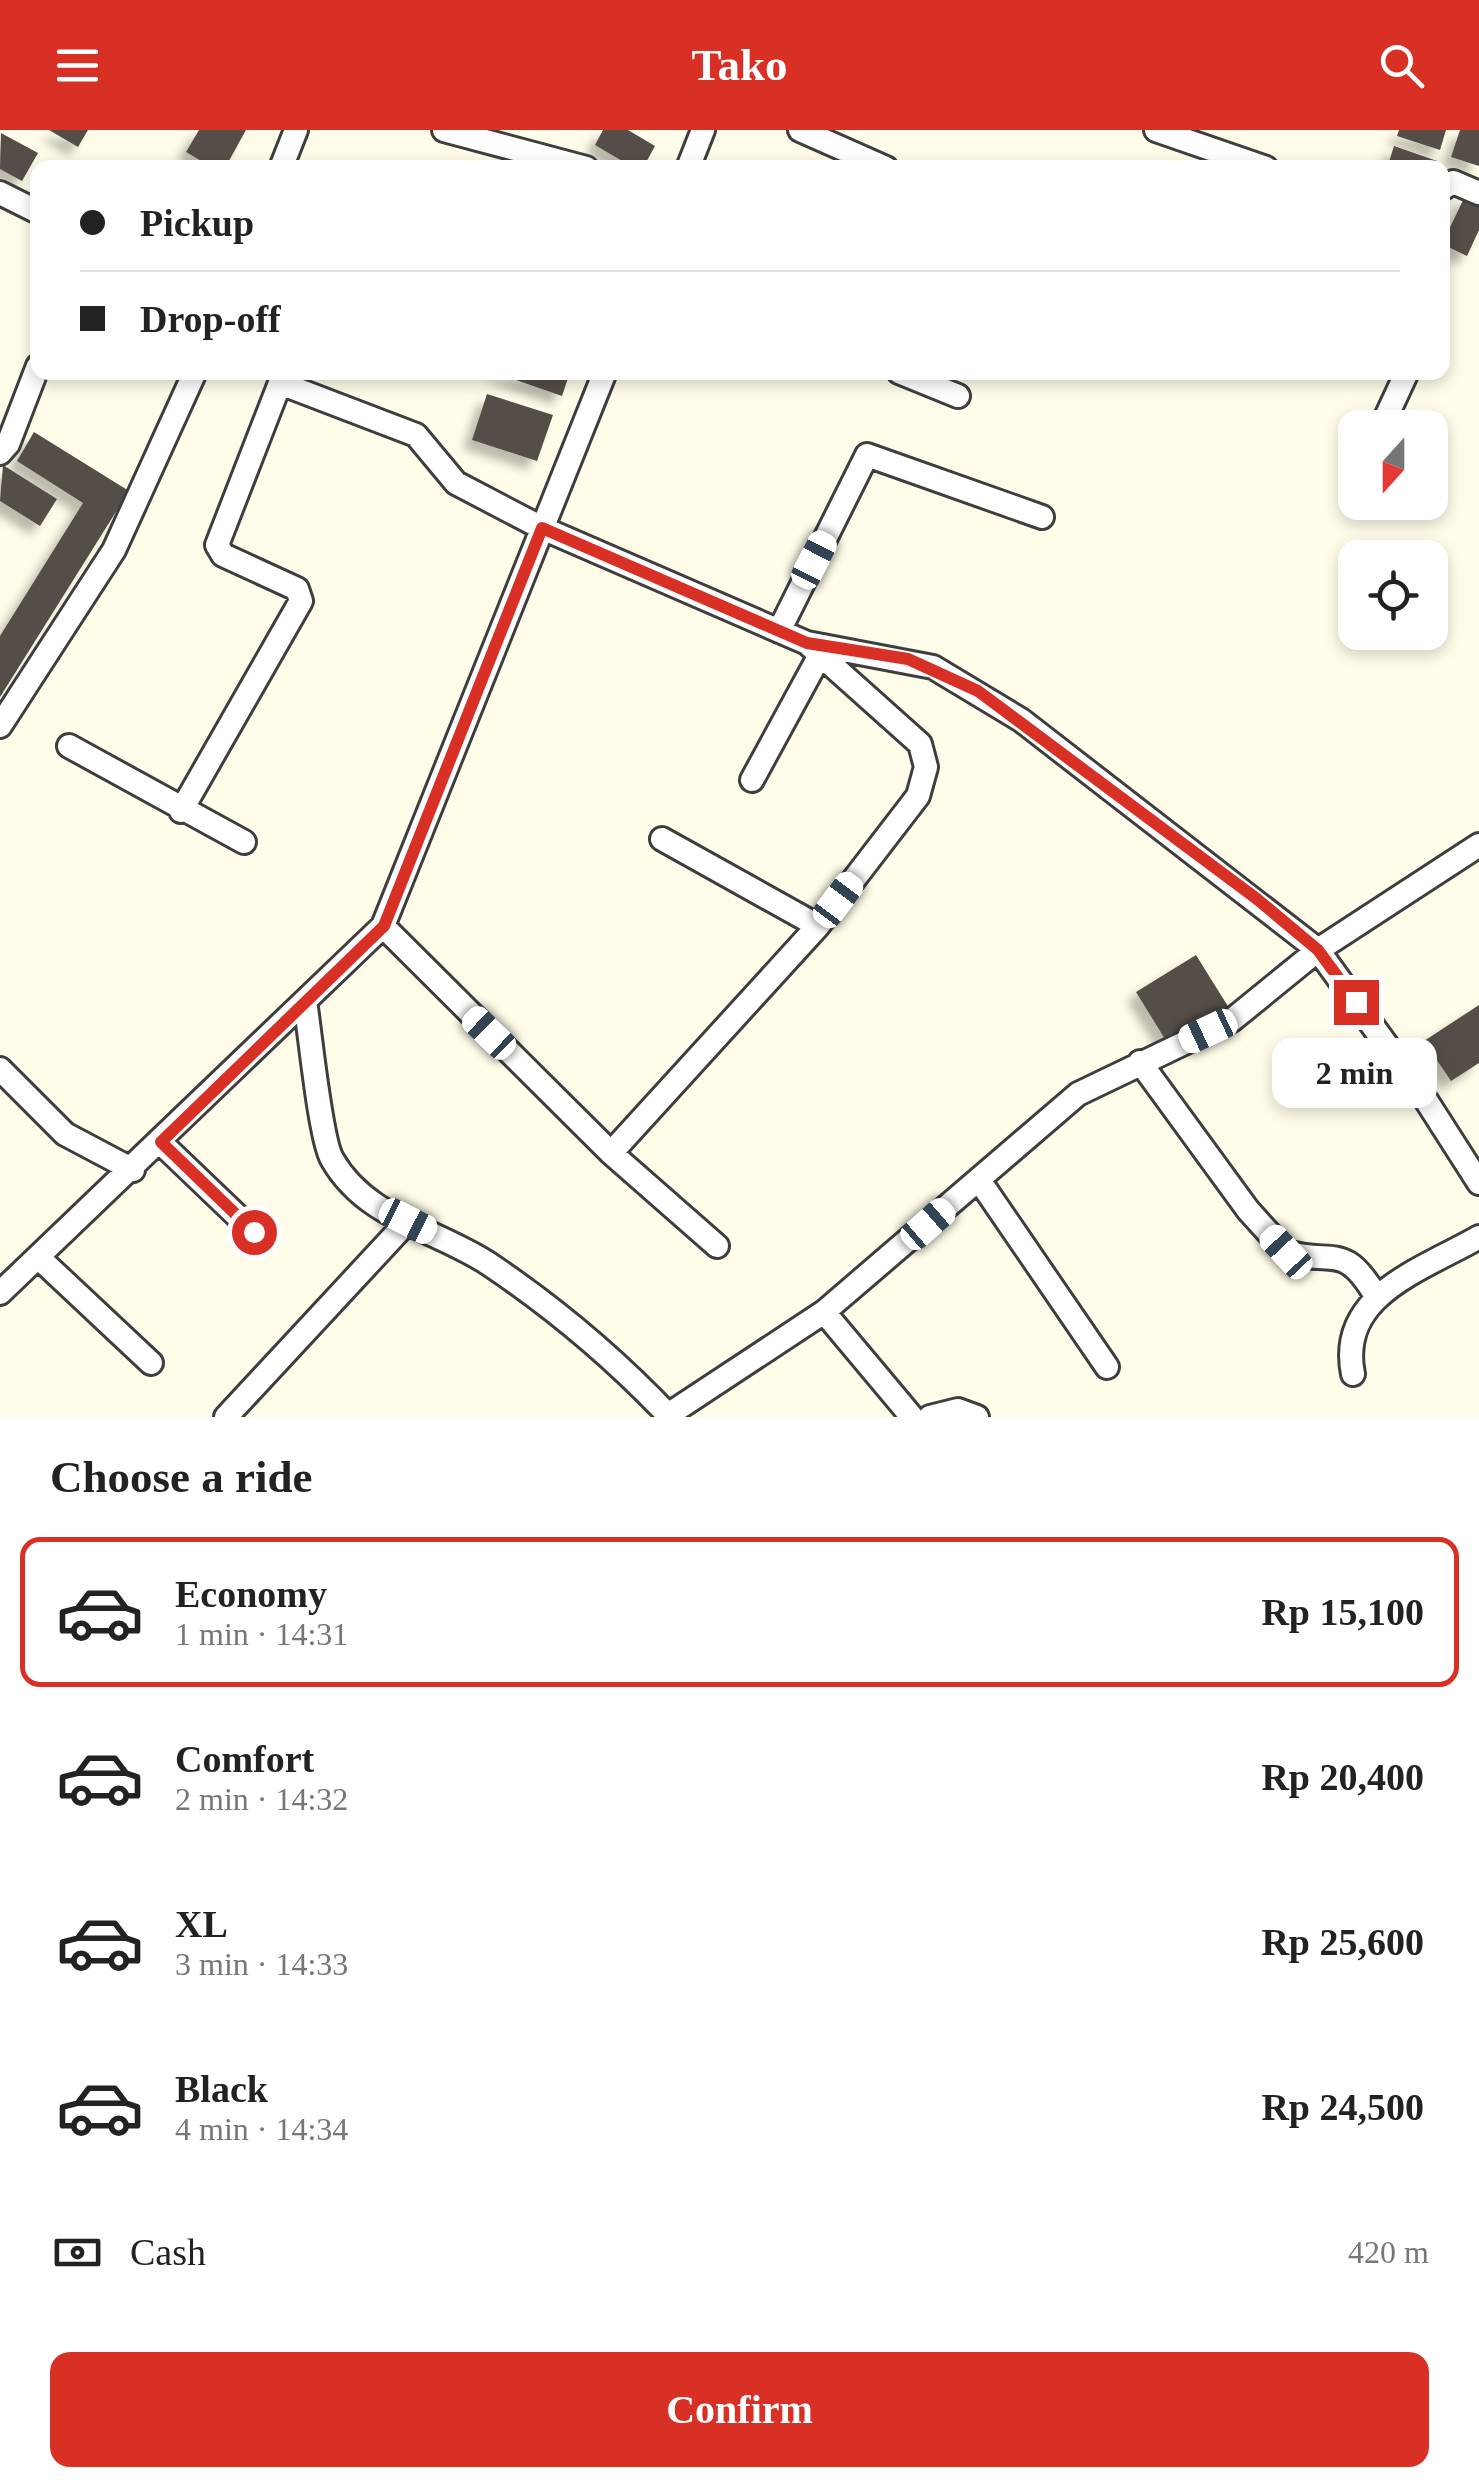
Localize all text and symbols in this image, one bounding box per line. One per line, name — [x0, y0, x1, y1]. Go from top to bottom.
icon: menu — [50, 38, 105, 93]
icon: search — [1374, 38, 1429, 93]
text: Tako — [692, 40, 787, 90]
text: Pickup — [140, 202, 254, 244]
text: Drop-off — [140, 298, 281, 340]
north arrow — [1338, 410, 1448, 520]
map controls — [1338, 410, 1448, 650]
car — [787, 526, 841, 594]
button: locate — [1338, 540, 1448, 650]
car — [808, 867, 868, 933]
route end — [1334, 980, 1379, 1025]
car — [457, 1001, 521, 1065]
car — [1174, 1005, 1242, 1057]
callout: 2 min — [1274, 1037, 1438, 1107]
text: 2 min — [1316, 1055, 1393, 1091]
car — [896, 1193, 960, 1255]
car — [374, 1194, 442, 1248]
route start — [232, 1210, 277, 1255]
car — [1255, 1220, 1317, 1284]
text: Choose a ride — [50, 1452, 313, 1502]
icon: car — [55, 1567, 145, 1657]
text: Economy — [175, 1573, 327, 1615]
text: Rp 15,100 — [1261, 1591, 1424, 1633]
text: 1 min · 14:31 — [175, 1616, 348, 1652]
icon: car — [55, 1732, 145, 1822]
text: Comfort — [175, 1738, 314, 1780]
text: Rp 20,400 — [1261, 1756, 1424, 1798]
text: 2 min · 14:32 — [175, 1781, 348, 1817]
icon: car — [55, 1897, 145, 1987]
text: XL — [175, 1903, 228, 1945]
text: Rp 25,600 — [1261, 1921, 1424, 1963]
text: 3 min · 14:33 — [175, 1946, 348, 1982]
icon: car — [55, 2062, 145, 2152]
text: Black — [175, 2068, 268, 2110]
text: Rp 24,500 — [1261, 2086, 1424, 2128]
text: 4 min · 14:34 — [175, 2111, 348, 2147]
icon: cash — [50, 2225, 105, 2280]
text: Cash — [130, 2231, 206, 2273]
text: 420 m — [1348, 2234, 1429, 2270]
button: Confirm — [50, 2352, 1429, 2467]

